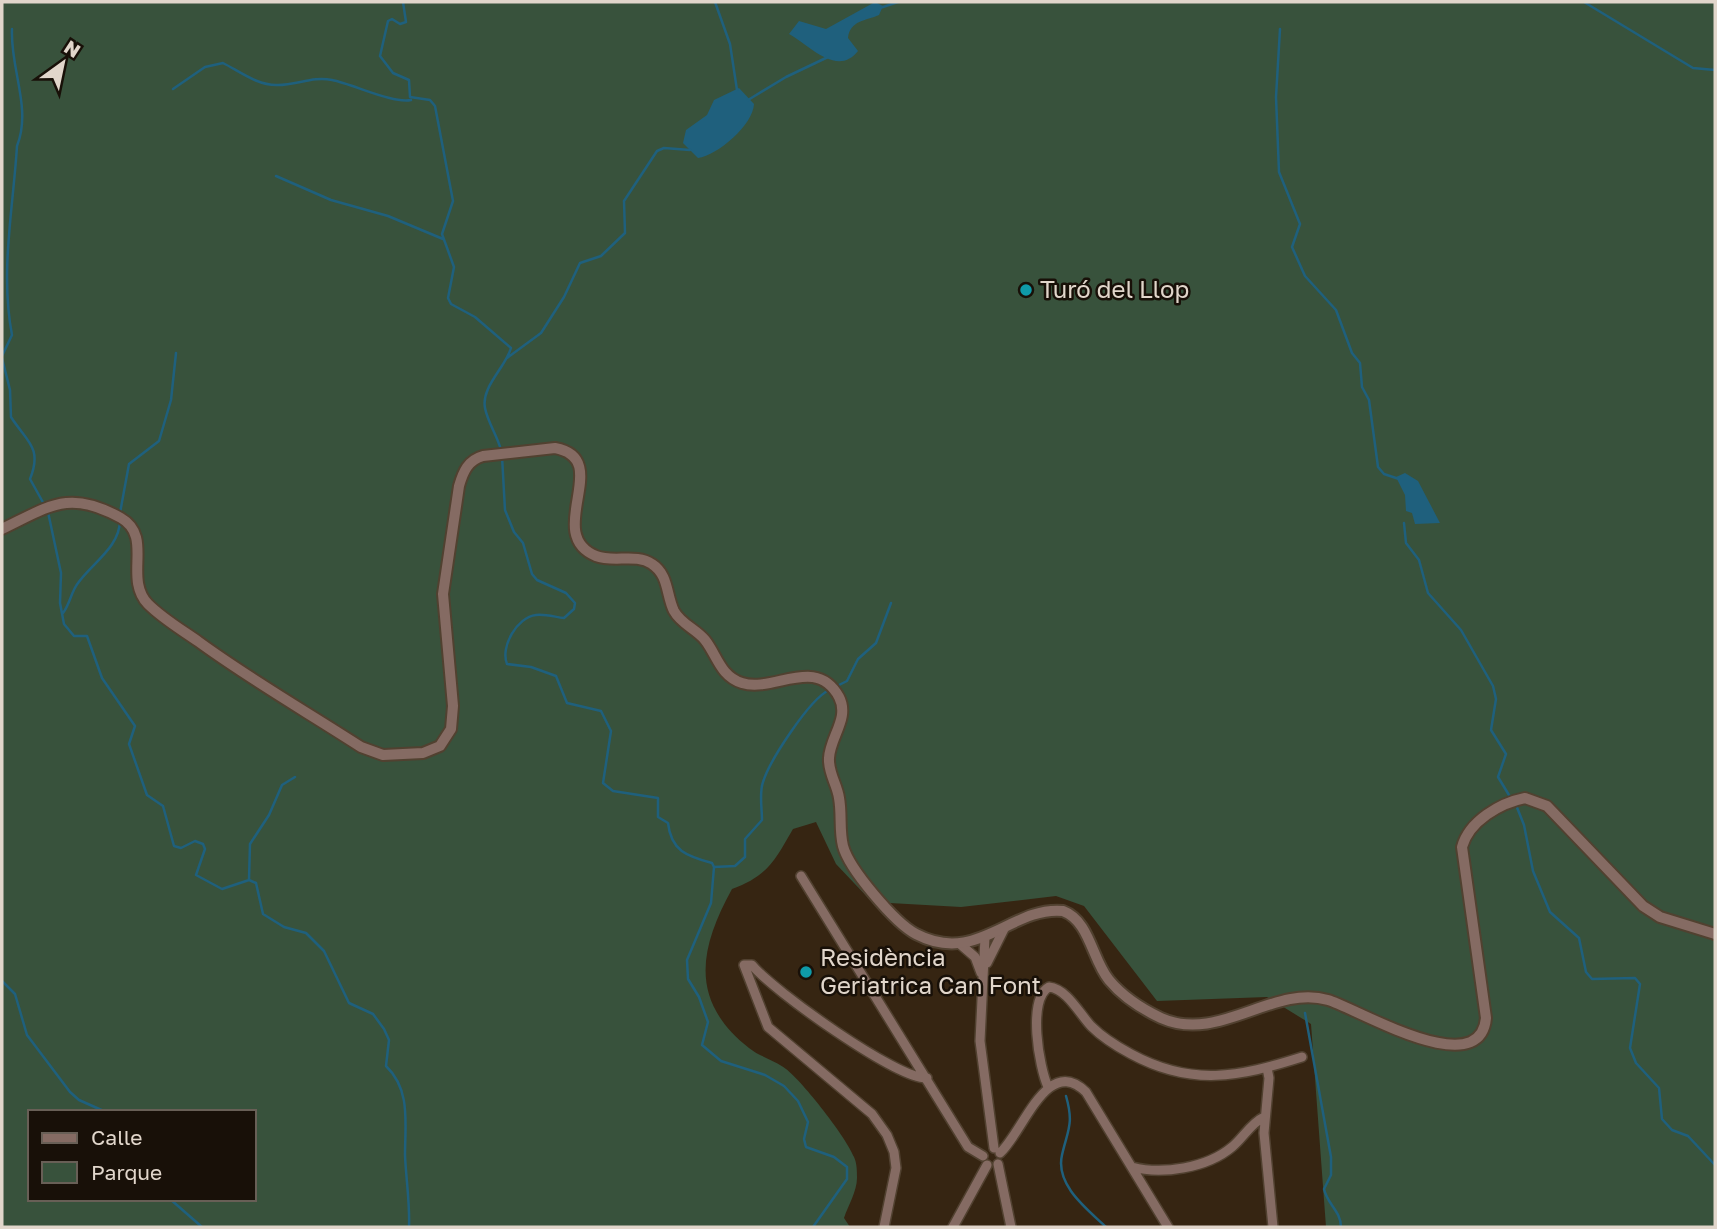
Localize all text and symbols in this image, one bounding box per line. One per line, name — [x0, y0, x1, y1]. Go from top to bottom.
north arrow — [28, 28, 98, 98]
text: N — [60, 35, 85, 62]
place label: Turó del Llop — [1040, 274, 1189, 303]
marker: Turó del Llop — [1018, 282, 1034, 298]
place label: Residència Geriatrica Can Font — [820, 942, 1041, 999]
marker: Residència Geriatrica Can Font — [798, 964, 814, 980]
legend — [28, 1110, 256, 1201]
text: Calle — [91, 1124, 143, 1150]
text: Parque — [91, 1159, 162, 1185]

